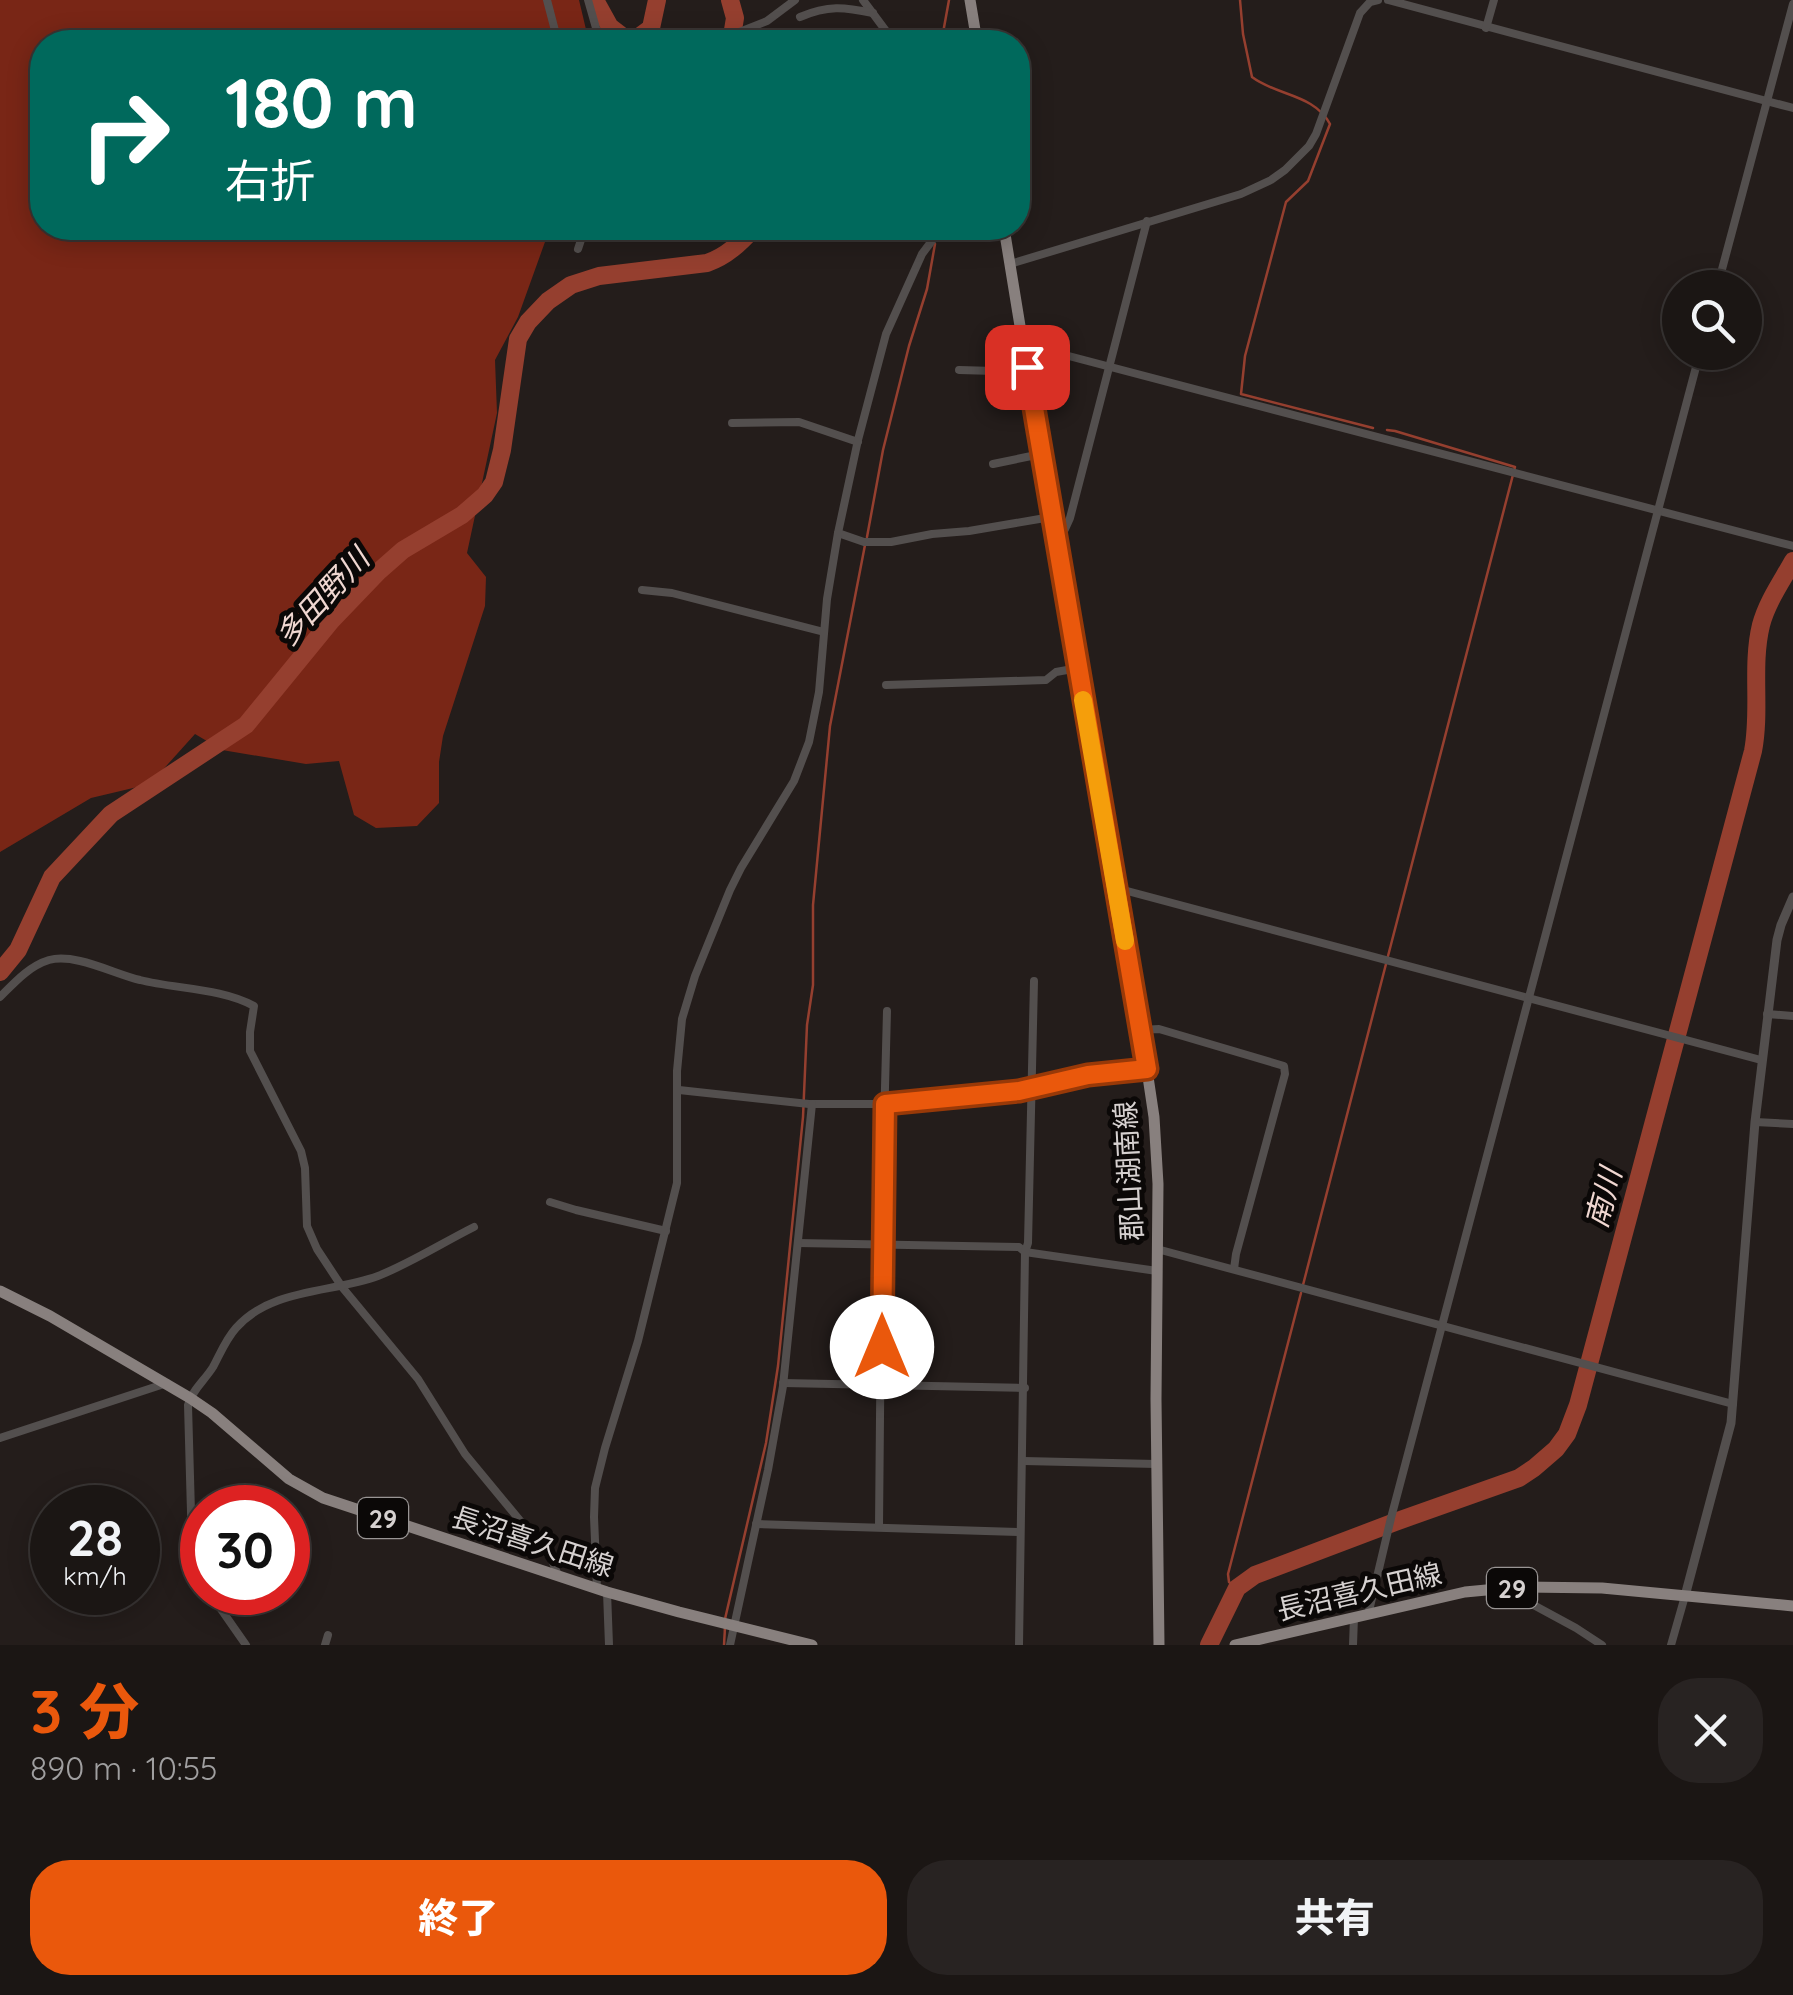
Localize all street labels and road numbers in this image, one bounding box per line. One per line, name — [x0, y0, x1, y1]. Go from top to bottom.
street label: 郡山湖南線 — [1107, 1100, 1149, 1242]
road number: 29 — [358, 1498, 408, 1538]
street label: 長沼喜久田線 — [448, 1498, 618, 1584]
street label: 長沼喜久田線 — [1273, 1555, 1445, 1627]
road number: 29 — [1487, 1568, 1537, 1608]

